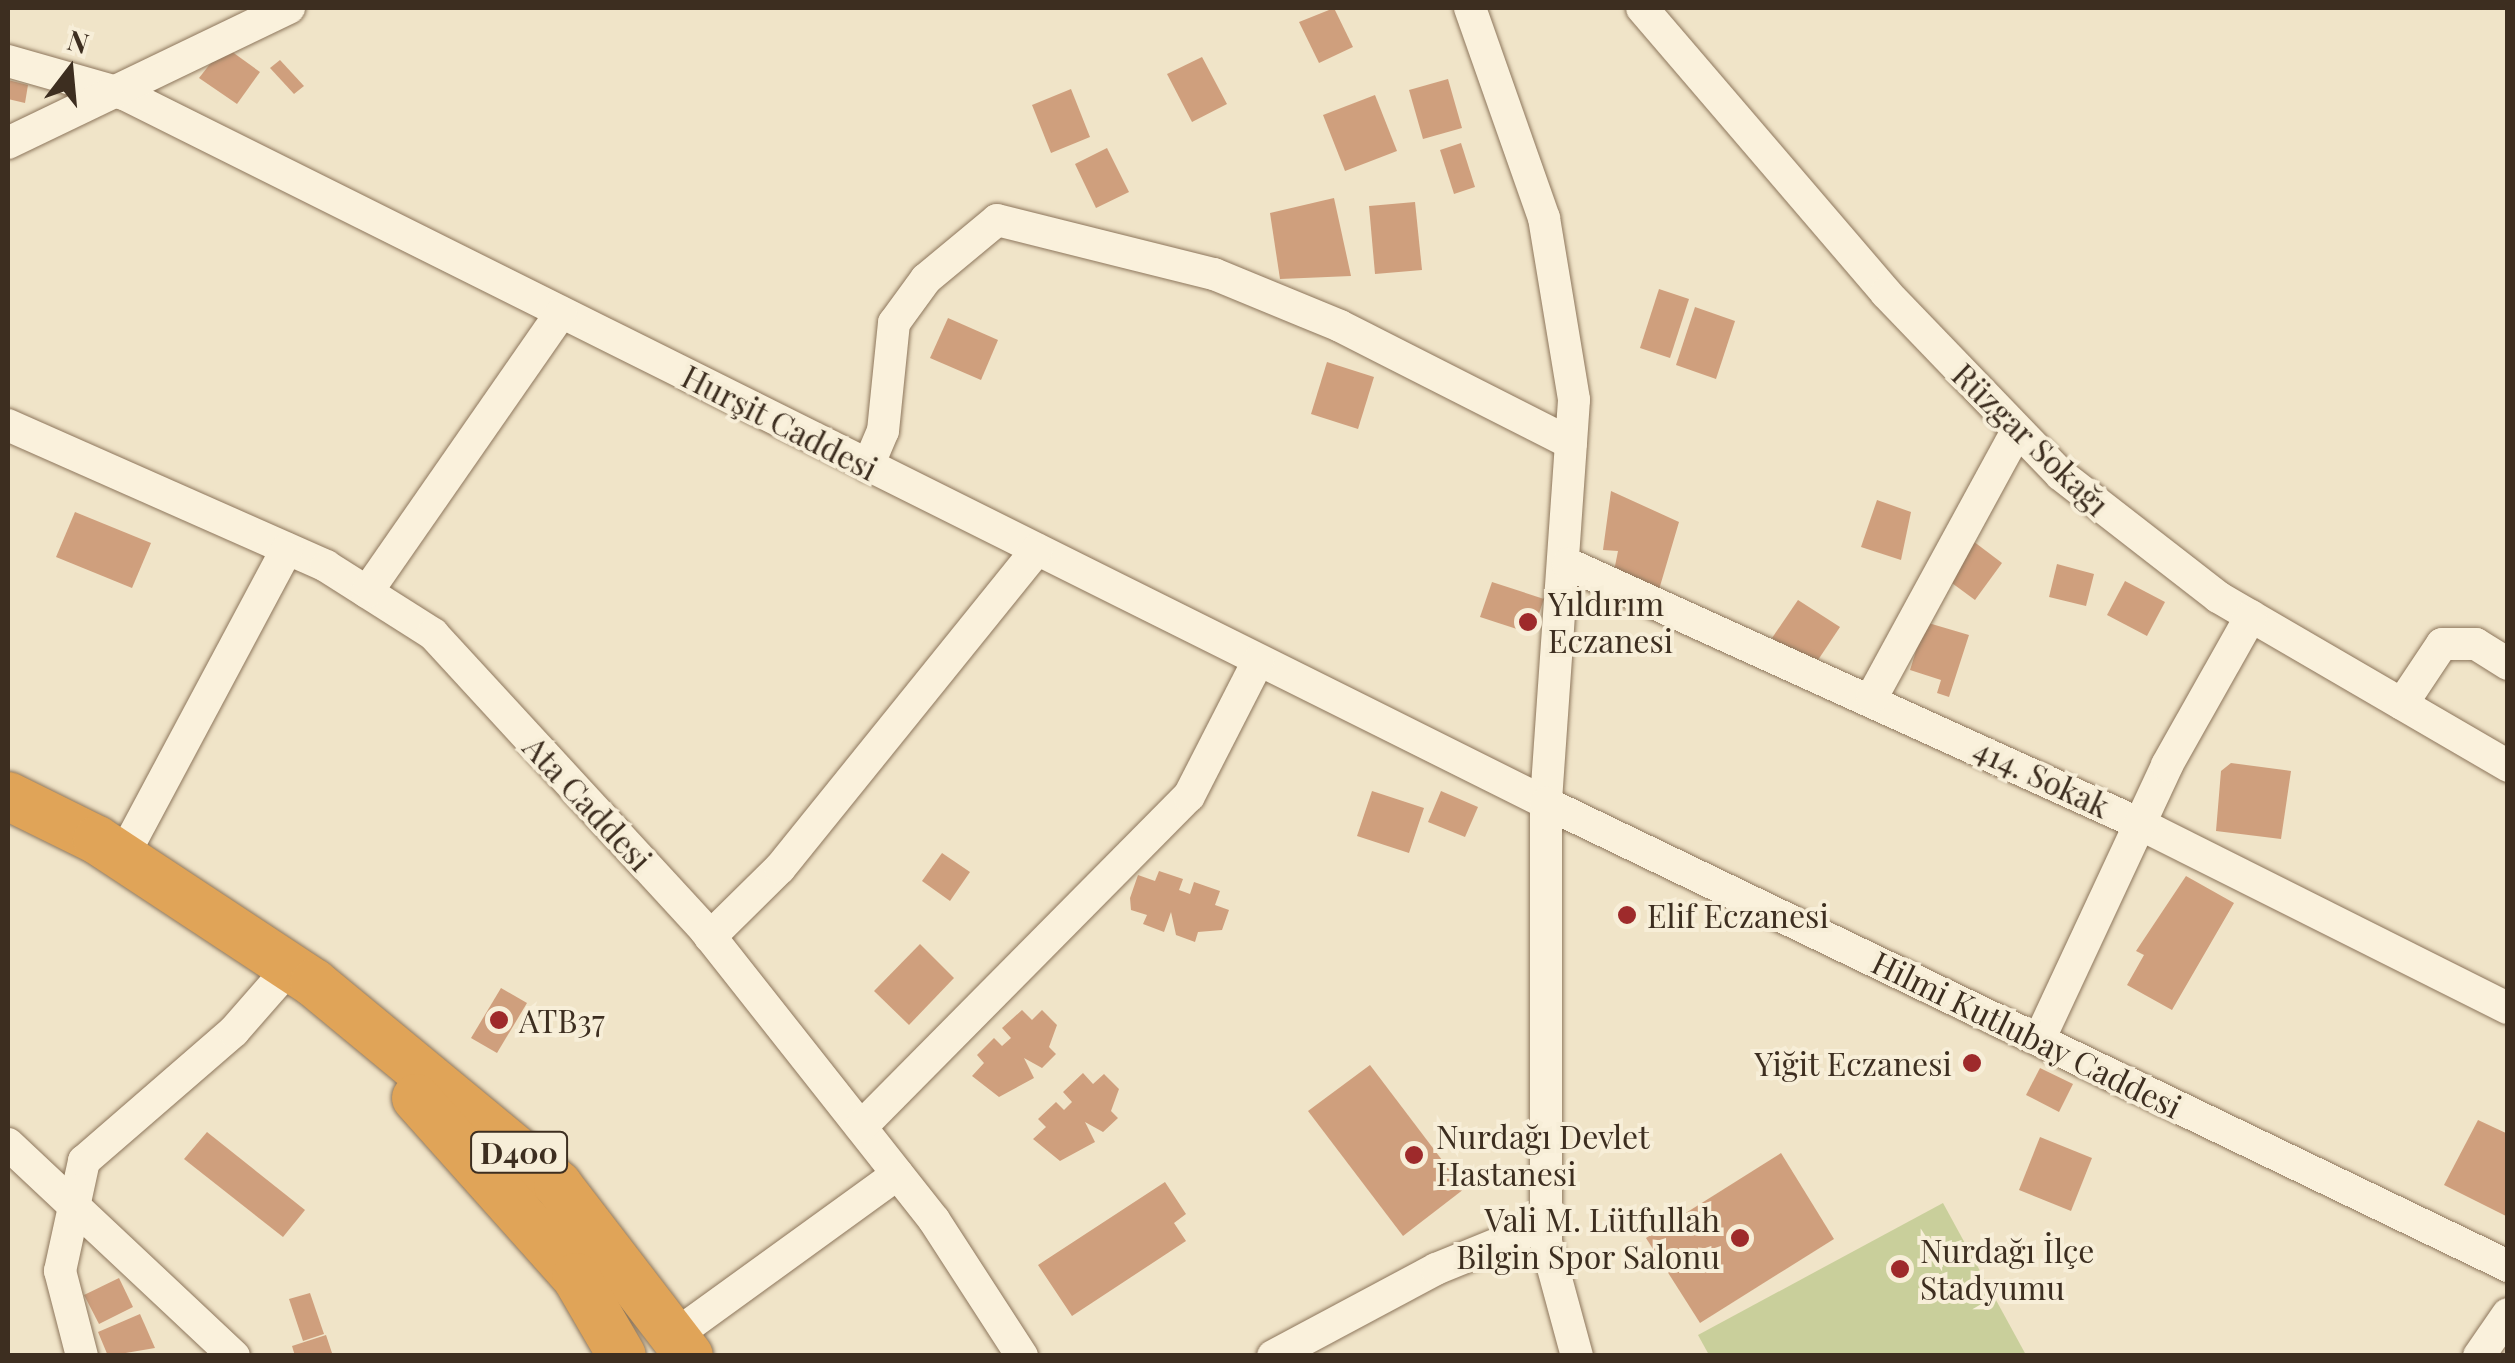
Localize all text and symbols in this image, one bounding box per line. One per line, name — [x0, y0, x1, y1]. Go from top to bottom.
north arrow — [20, 20, 120, 120]
text: N — [64, 20, 93, 61]
street label: Rüzgar Sokağı — [1945, 355, 2117, 523]
street label: Hurşit Caddesi — [676, 356, 884, 488]
place label: Yıldırım Eczanesi — [1548, 585, 1673, 660]
marker: Yıldırım Eczanesi — [1517, 611, 1539, 633]
street label: Ata Caddesi — [516, 728, 660, 878]
street label: 414. Sokak — [1968, 729, 2116, 825]
place label: Elif Eczanesi — [1647, 896, 1829, 934]
marker: Elif Eczanesi — [1616, 904, 1638, 926]
street label: Hilmi Kutlubay Caddesi — [1866, 942, 2188, 1126]
place label: ATB37 — [519, 1001, 605, 1039]
marker: ATB37 — [488, 1009, 510, 1031]
place label: Yiğit Eczanesi — [1754, 1044, 1952, 1082]
marker: Yiğit Eczanesi — [1961, 1052, 1983, 1074]
place label: Nurdağı Devlet Hastanesi — [1436, 1118, 1649, 1193]
road number: D400 — [469, 1127, 569, 1177]
marker: Nurdağı Devlet Hastanesi — [1401, 1142, 1427, 1168]
place label: Vali M. Lütfullah Bilgin Spor Salonu — [1455, 1201, 1720, 1276]
marker: Vali M. Lütfullah Bilgin Spor Salonu — [1729, 1227, 1751, 1249]
place label: Nurdağı İlçe Stadyumu — [1920, 1232, 2094, 1307]
marker: Nurdağı İlçe Stadyumu — [1889, 1258, 1911, 1280]

